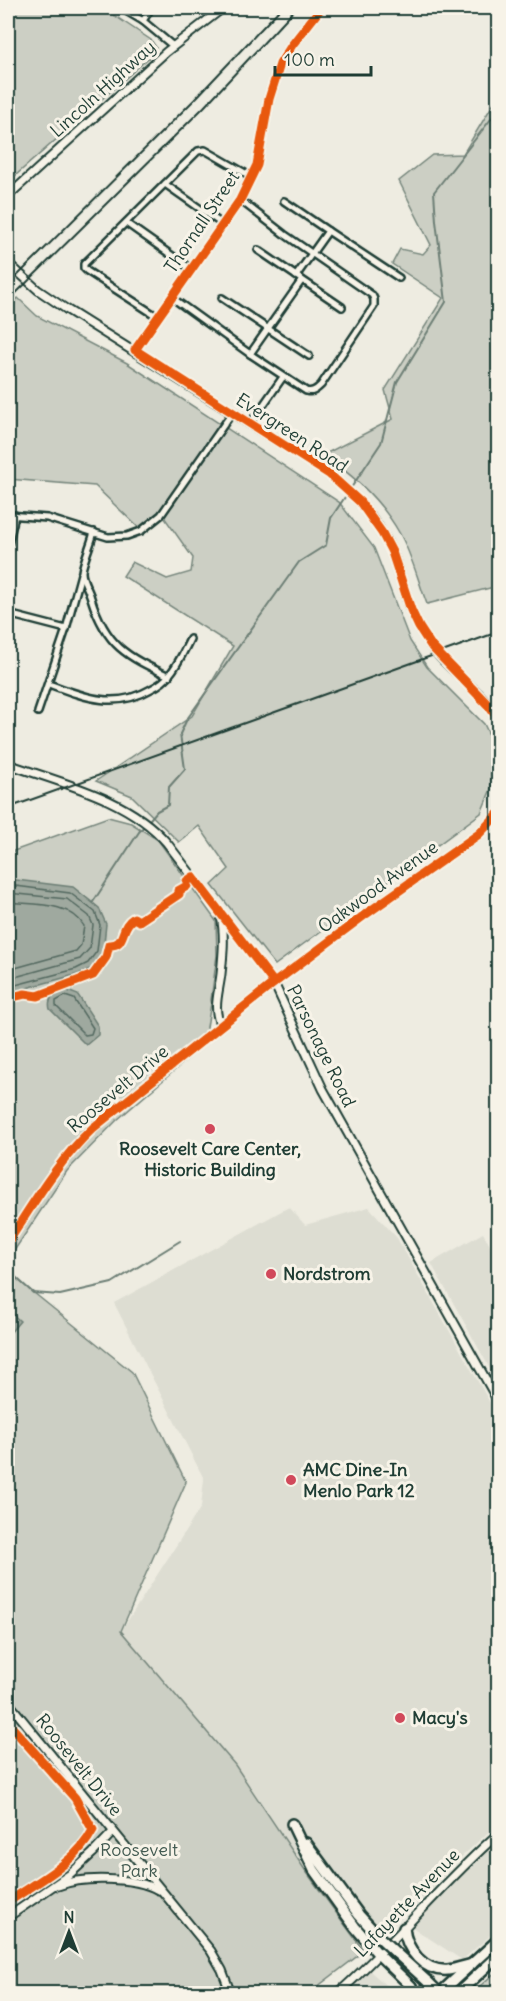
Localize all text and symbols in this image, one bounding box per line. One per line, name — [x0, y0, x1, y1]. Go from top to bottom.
street label: Lincoln Highway — [45, 35, 160, 142]
scale bar — [275, 39, 371, 77]
text: 100 m — [284, 48, 335, 71]
street label: Thornall Street — [159, 166, 244, 277]
street label: Evergreen Road — [232, 388, 353, 478]
street label: Oakwood Avenue — [313, 835, 442, 938]
street label: Parsonage Road — [282, 981, 361, 1111]
street label: Roosevelt Drive — [62, 1040, 173, 1138]
marker: Roosevelt Care Center, Historic Building — [203, 1122, 217, 1136]
place label: Roosevelt Care Center, Historic Building — [119, 1137, 301, 1181]
place label: Nordstrom — [283, 1262, 371, 1285]
marker: Nordstrom — [264, 1267, 278, 1281]
place label: AMC Dine-In Menlo Park 12 — [303, 1458, 415, 1502]
marker: AMC Dine-In Menlo Park 12 — [284, 1473, 298, 1487]
place label: Macy's — [412, 1706, 468, 1729]
street label: Roosevelt Drive — [31, 1709, 128, 1820]
marker: Macy's — [393, 1711, 407, 1725]
park label: Roosevelt Park — [100, 1838, 178, 1882]
street label: Lafayette Avenue — [349, 1844, 464, 1962]
north arrow — [39, 1902, 99, 1962]
text: N — [63, 1907, 75, 1927]

